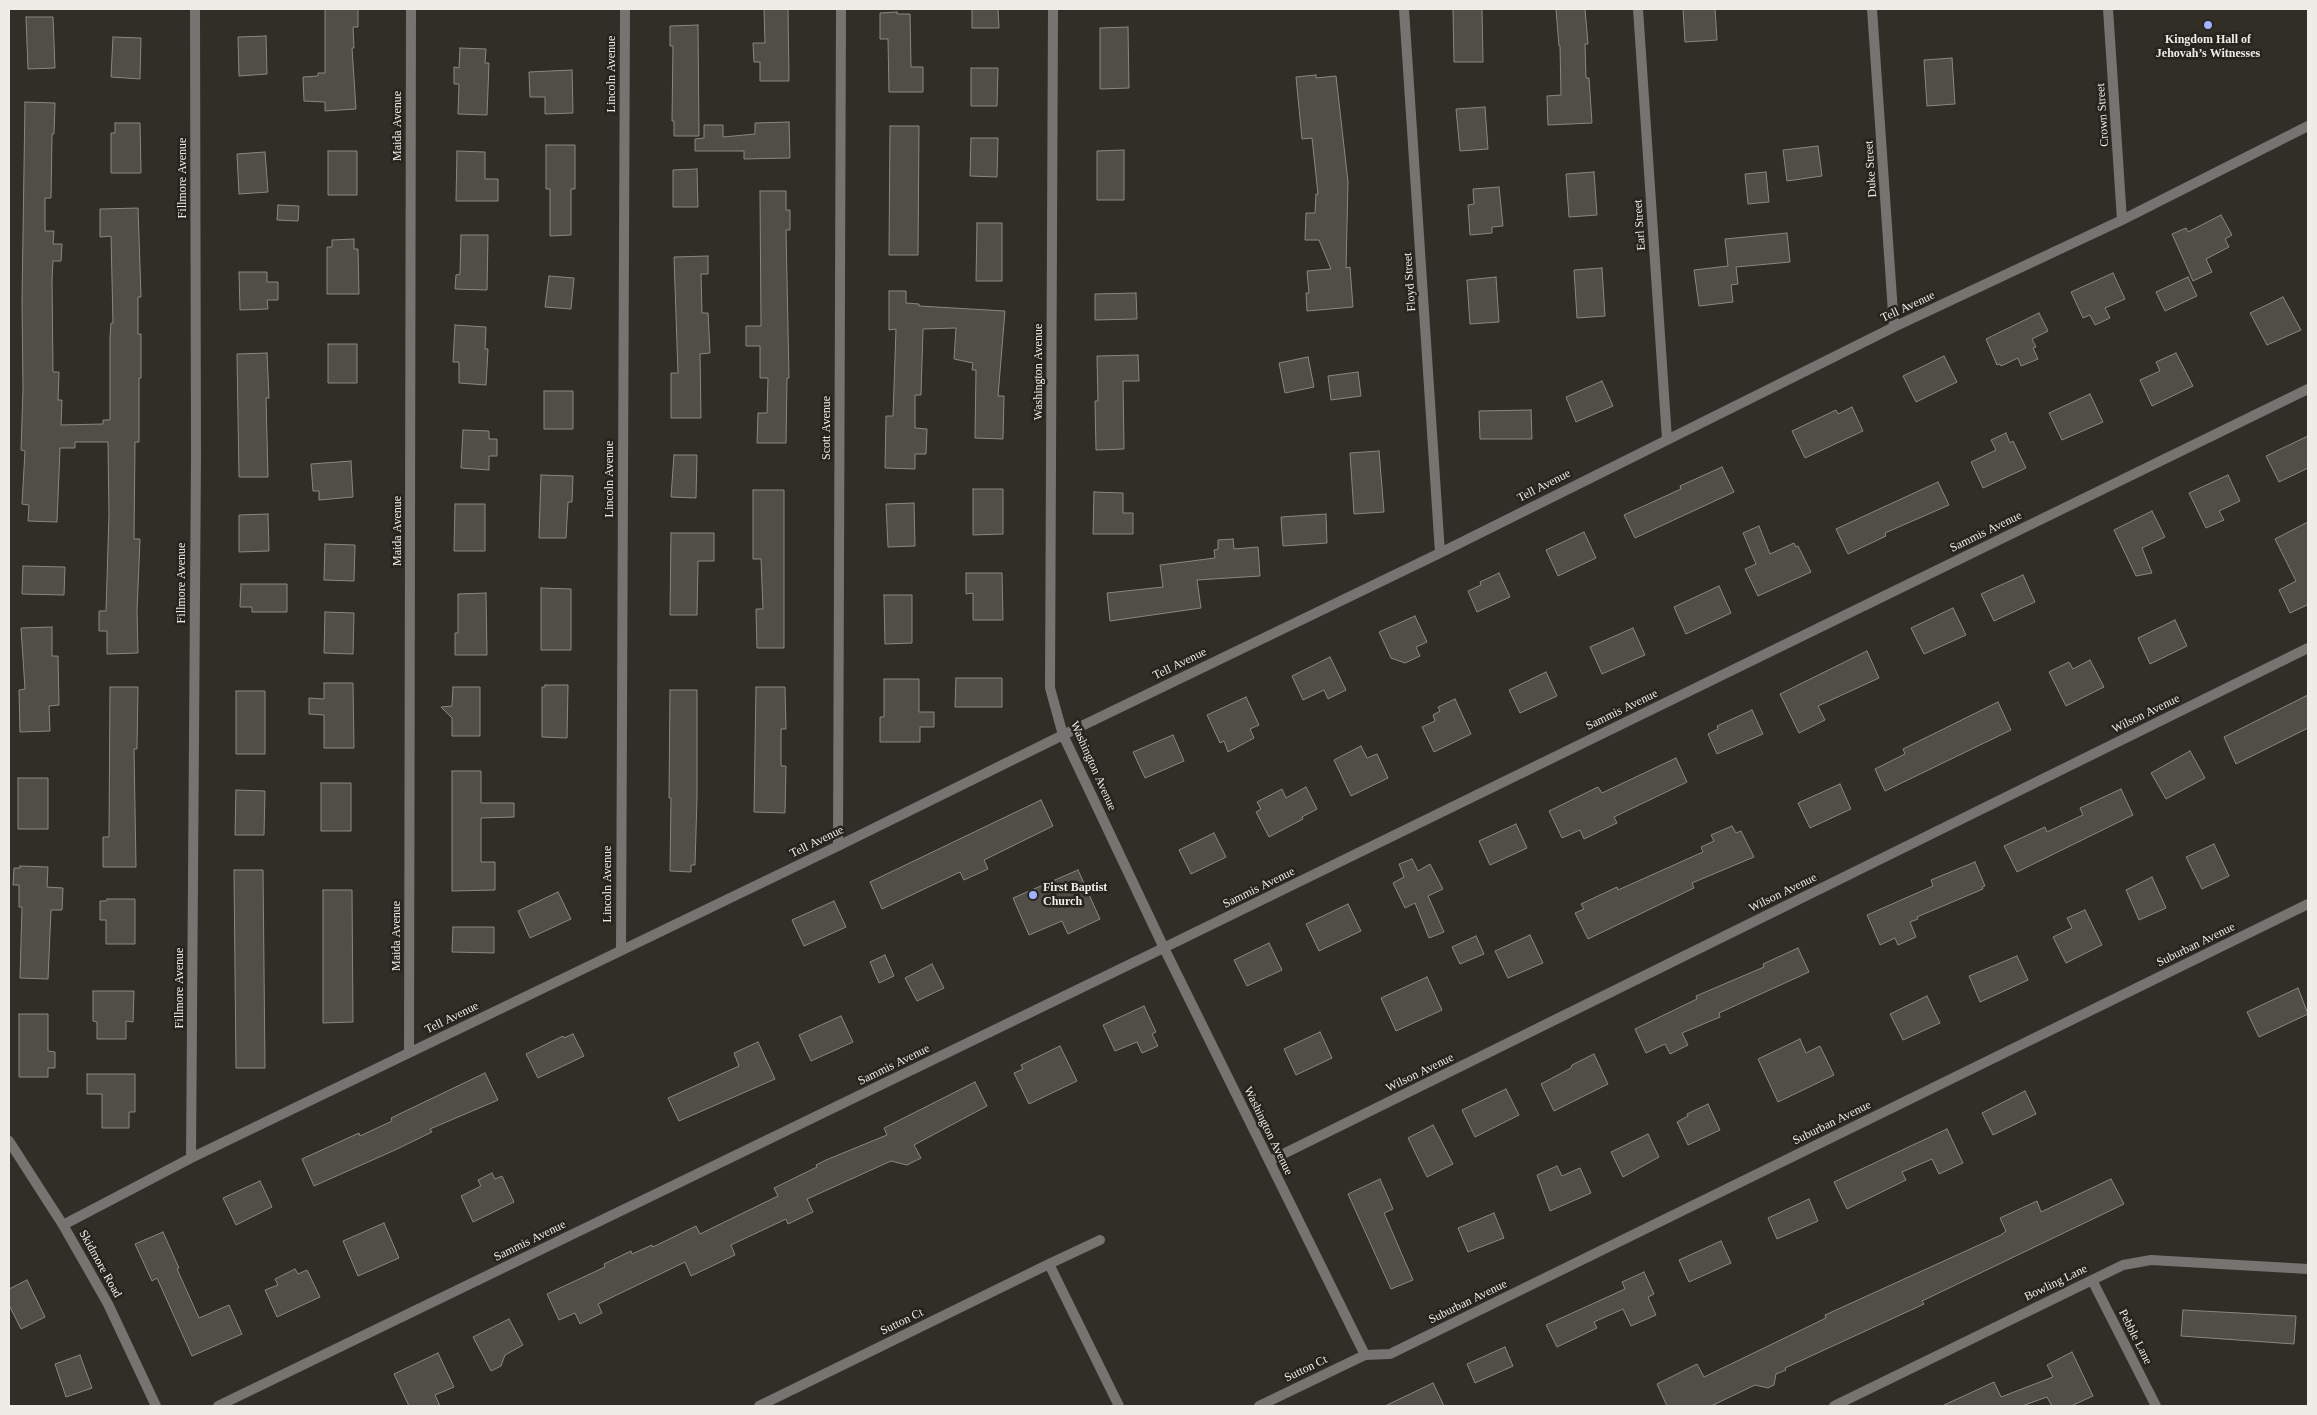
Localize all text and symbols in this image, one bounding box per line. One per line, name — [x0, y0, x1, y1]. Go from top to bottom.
marker: Kingdom Hall of Jehovah’s Witnesses — [2202, 19, 2214, 31]
place label: Kingdom Hall of Jehovah’s Witnesses — [2156, 33, 2260, 61]
street label: Lincoln Avenue — [605, 36, 619, 112]
street label: Crown Street — [2094, 83, 2112, 147]
street label: Maida Avenue — [391, 91, 405, 161]
street label: Fillmore Avenue — [176, 138, 190, 218]
street label: Duke Street — [1862, 140, 1880, 198]
street label: Earl Street — [1631, 199, 1649, 251]
street label: Floyd Street — [1401, 252, 1419, 312]
street label: Tell Avenue — [1879, 288, 1937, 326]
street label: Washington Avenue — [1032, 324, 1046, 420]
street label: Scott Avenue — [820, 396, 834, 460]
street label: Lincoln Avenue — [603, 441, 617, 517]
street label: Tell Avenue — [1515, 466, 1573, 506]
street label: Maida Avenue — [391, 496, 405, 566]
street label: Sammis Avenue — [1948, 508, 2024, 556]
street label: Fillmore Avenue — [175, 543, 189, 623]
street label: Tell Avenue — [1151, 645, 1209, 683]
street label: Sammis Avenue — [1584, 686, 1660, 734]
street label: Wilson Avenue — [2110, 691, 2182, 737]
street label: Washington Avenue — [1067, 719, 1119, 813]
street label: Tell Avenue — [788, 823, 846, 861]
street label: Lincoln Avenue — [601, 846, 615, 922]
street label: Sammis Avenue — [1221, 864, 1297, 912]
street label: Wilson Avenue — [1747, 870, 1819, 916]
place label: First Baptist Church — [1043, 881, 1107, 909]
marker: First Baptist Church — [1027, 889, 1039, 901]
street label: Maida Avenue — [390, 901, 404, 971]
street label: Suburban Avenue — [2154, 920, 2238, 970]
street label: Fillmore Avenue — [173, 948, 187, 1028]
street label: Tell Avenue — [423, 999, 481, 1037]
street label: Sammis Avenue — [856, 1041, 932, 1089]
street label: Wilson Avenue — [1384, 1050, 1456, 1096]
street label: Washington Avenue — [1240, 1084, 1296, 1178]
street label: Suburban Avenue — [1790, 1098, 1874, 1148]
street label: Sammis Avenue — [492, 1217, 568, 1265]
street label: Skidmore Road — [76, 1228, 124, 1300]
street label: Bowling Lane — [2022, 1262, 2090, 1304]
street label: Suburban Avenue — [1426, 1277, 1510, 1327]
street label: Sutton Ct — [878, 1306, 926, 1338]
street label: Pebble Lane — [2115, 1307, 2155, 1367]
street label: Sutton Ct — [1282, 1353, 1330, 1385]

